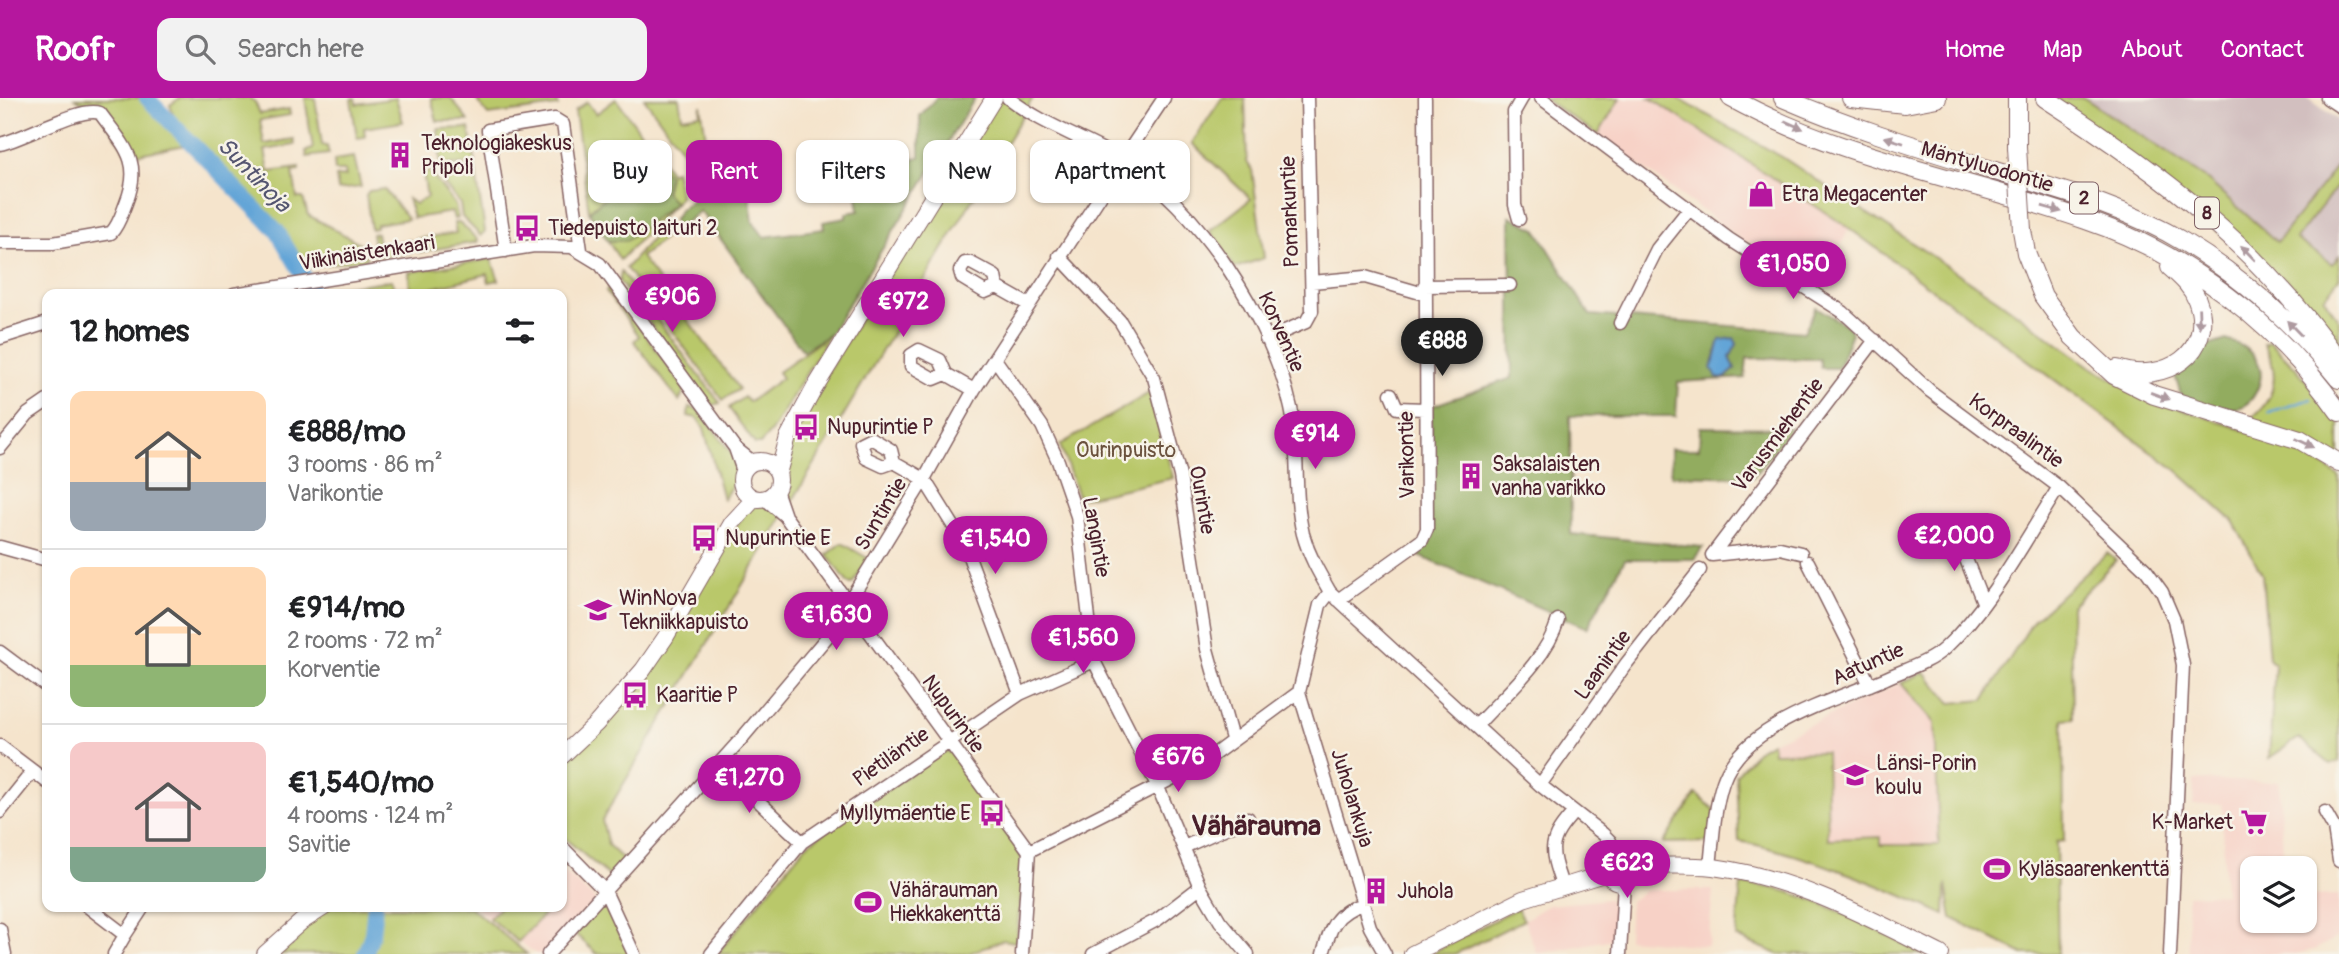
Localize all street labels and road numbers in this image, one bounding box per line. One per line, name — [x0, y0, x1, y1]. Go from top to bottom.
street label: Mäntyluodontie — [1918, 135, 2057, 199]
street label: Pomarkuntie — [1275, 155, 1305, 268]
road number: 2 — [2070, 183, 2098, 214]
road number: 8 — [2195, 197, 2219, 228]
street label: Viikinäistenkaari — [297, 229, 437, 277]
street label: Korventie — [1251, 288, 1311, 377]
street label: Varusmiehentie — [1726, 372, 1830, 498]
street label: Korpraalintie — [1963, 387, 2069, 475]
street label: Varikontie — [1393, 410, 1421, 499]
street label: Ourintie — [1183, 464, 1221, 537]
street label: Suntintie — [849, 472, 914, 556]
street label: Langintie — [1076, 495, 1116, 580]
street label: Laanintie — [1568, 624, 1638, 705]
street label: Aatuntie — [1828, 636, 1909, 692]
street label: Nupurintie — [915, 669, 991, 759]
street label: Pietiläntie — [848, 721, 935, 793]
street label: Juholankuja — [1324, 745, 1380, 851]

